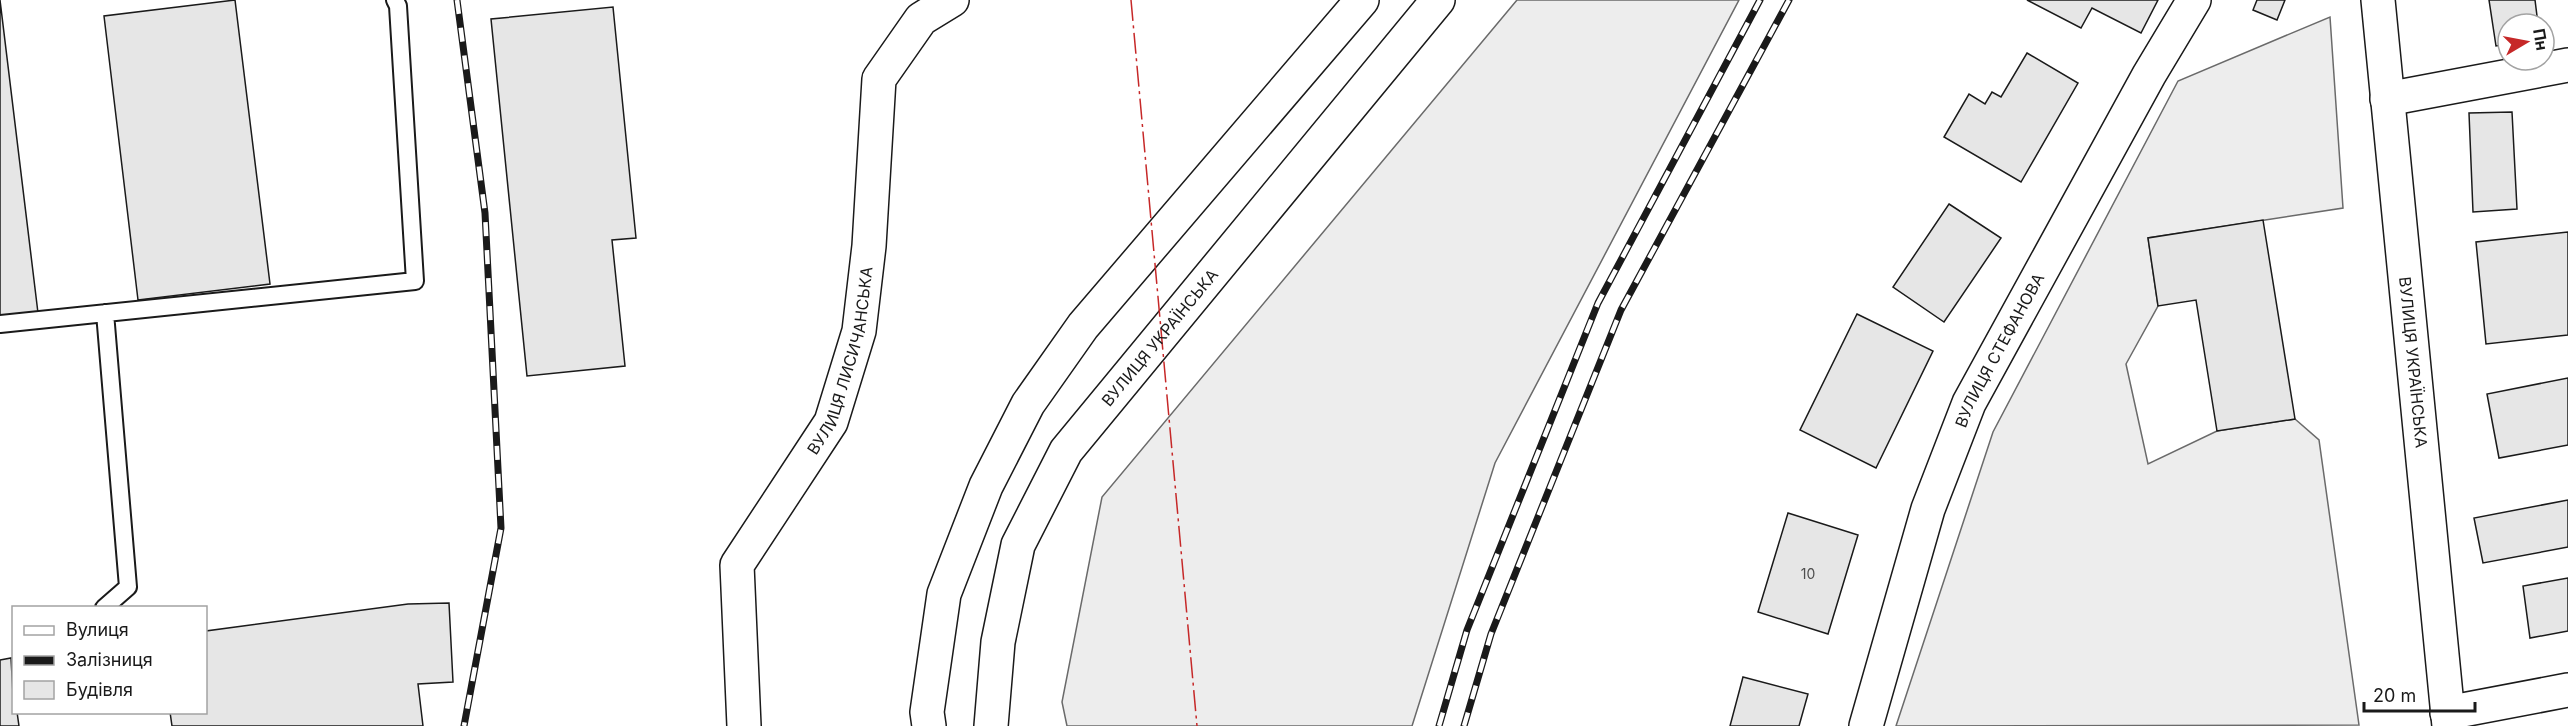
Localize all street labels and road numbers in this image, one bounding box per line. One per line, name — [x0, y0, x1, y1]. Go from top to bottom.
street label: ВУЛИЦЯ ЛИСИЧАНСЬКА — [803, 265, 877, 458]
street label: ВУЛИЦЯ УКРАЇНСЬКА — [1097, 265, 1222, 410]
street label: ВУЛИЦЯ СТЕФАНОВА — [1951, 270, 2048, 430]
street label: ВУЛИЦЯ УКРАЇНСЬКА — [2395, 276, 2432, 449]

